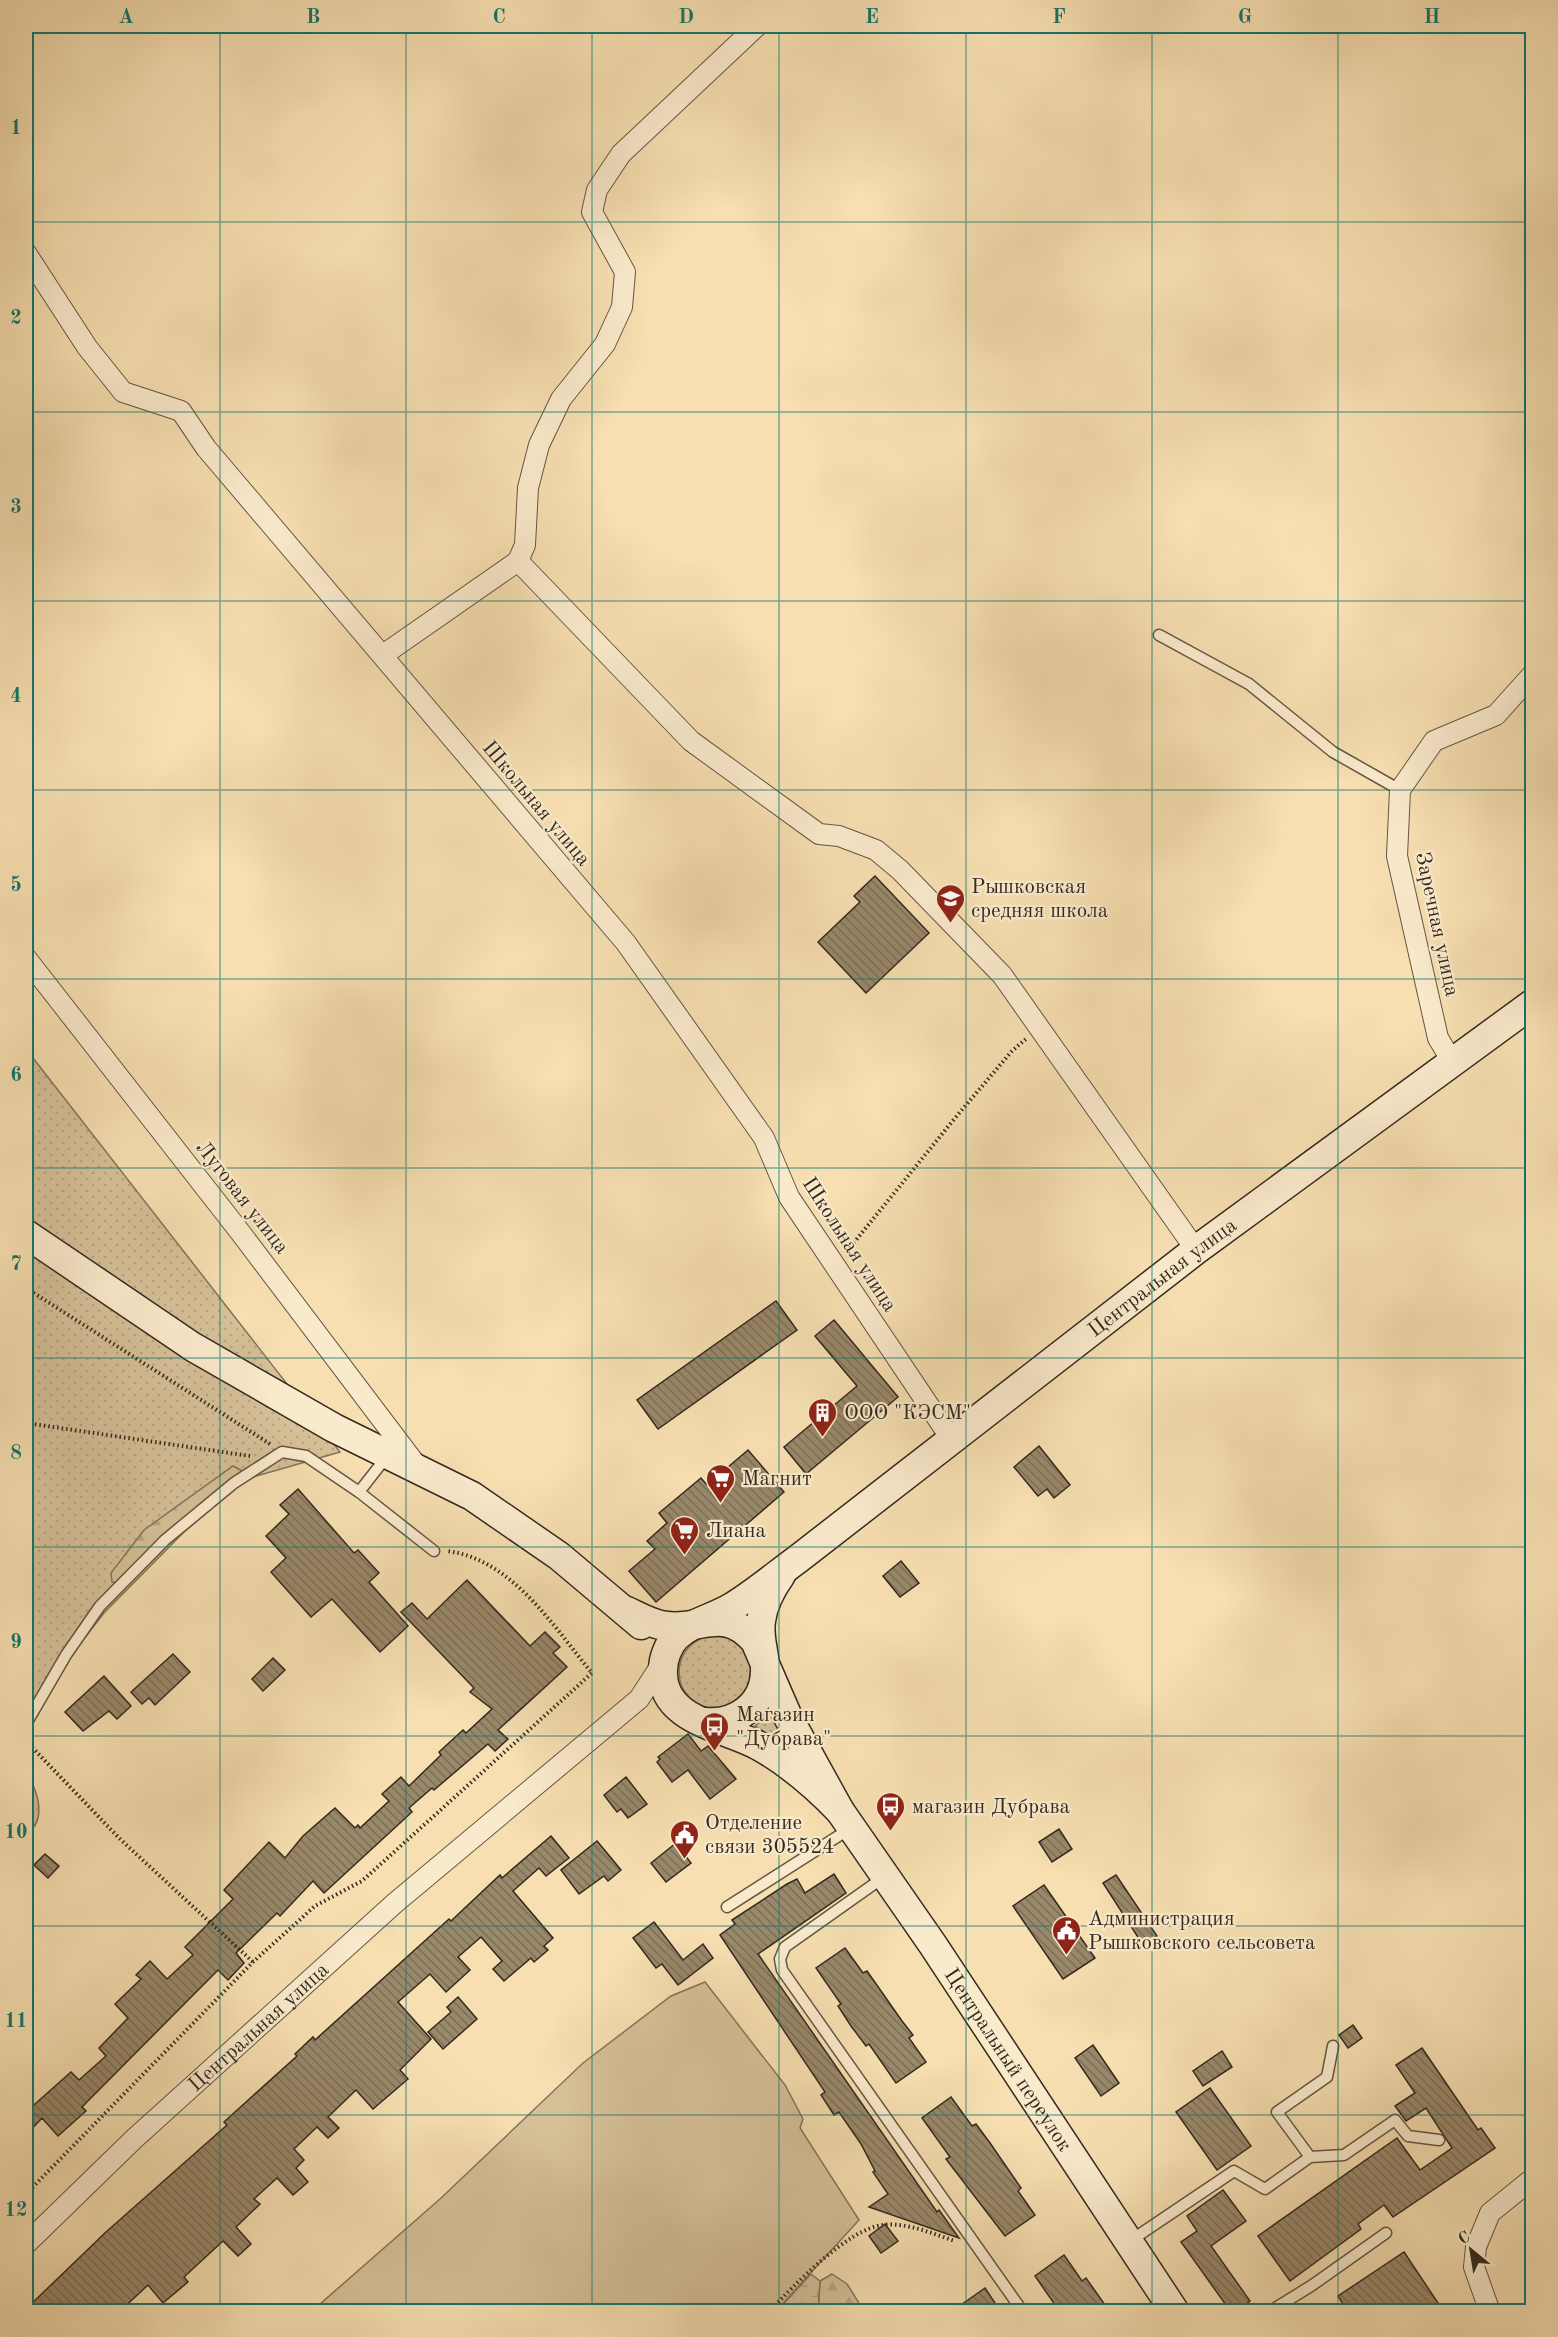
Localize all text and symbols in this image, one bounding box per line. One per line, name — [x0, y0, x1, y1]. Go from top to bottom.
text: A — [118, 8, 134, 28]
text: B — [306, 8, 320, 28]
text: C — [492, 8, 506, 28]
text: D — [678, 8, 694, 28]
text: E — [865, 8, 879, 28]
text: F — [1052, 8, 1066, 28]
text: G — [1238, 8, 1252, 28]
text: H — [1424, 8, 1440, 28]
text: 1 — [10, 119, 22, 139]
text: 2 — [10, 309, 22, 329]
text: 3 — [10, 498, 22, 518]
text: 4 — [10, 687, 22, 707]
street label: Школьная улица — [478, 738, 594, 870]
street label: Заречная улица — [1411, 850, 1462, 998]
text: 5 — [10, 875, 22, 896]
place label: Рышковская средняя школа — [971, 877, 1108, 922]
school or university icon: Рышковская средняя школа — [934, 882, 966, 924]
text: 6 — [10, 1066, 22, 1086]
street label: Луговая улица — [191, 1138, 292, 1258]
street label: Школьная улица — [798, 1174, 900, 1316]
street label: Центральная улица — [1085, 1215, 1241, 1342]
text: 7 — [10, 1255, 22, 1275]
building icon: ООО "КЭСМ" — [807, 1396, 839, 1438]
place label: ООО "КЭСМ" — [844, 1403, 971, 1424]
text: 8 — [10, 1444, 22, 1464]
supermarket icon: Магнит — [705, 1462, 737, 1504]
place label: Магнит — [742, 1469, 812, 1490]
supermarket icon: Лиана — [669, 1514, 701, 1556]
place label: Лиана — [706, 1521, 766, 1542]
text: 9 — [10, 1633, 22, 1653]
place label: Магазин "Дубрава" — [736, 1705, 831, 1750]
bus stop icon: Магазин "Дубрава" — [699, 1710, 731, 1752]
bus stop icon: магазин Дубрава — [875, 1790, 907, 1832]
place label: магазин Дубрава — [912, 1797, 1070, 1818]
place label: Отделение связи 305524 — [705, 1813, 835, 1858]
public building icon: Отделение связи 305524 — [668, 1818, 700, 1860]
text: 10 — [4, 1823, 28, 1843]
place label: Администрация Рышковского сельсовета — [1088, 1909, 1315, 1954]
public building icon: Администрация Рышковского сельсовета — [1051, 1914, 1083, 1956]
street label: Центральная улица — [185, 1959, 333, 2096]
street label: Центральный переулок — [939, 1965, 1075, 2156]
text: 11 — [4, 2012, 28, 2032]
text: 12 — [4, 2201, 28, 2221]
north arrow — [1441, 2220, 1501, 2280]
text: С — [1456, 2229, 1473, 2248]

